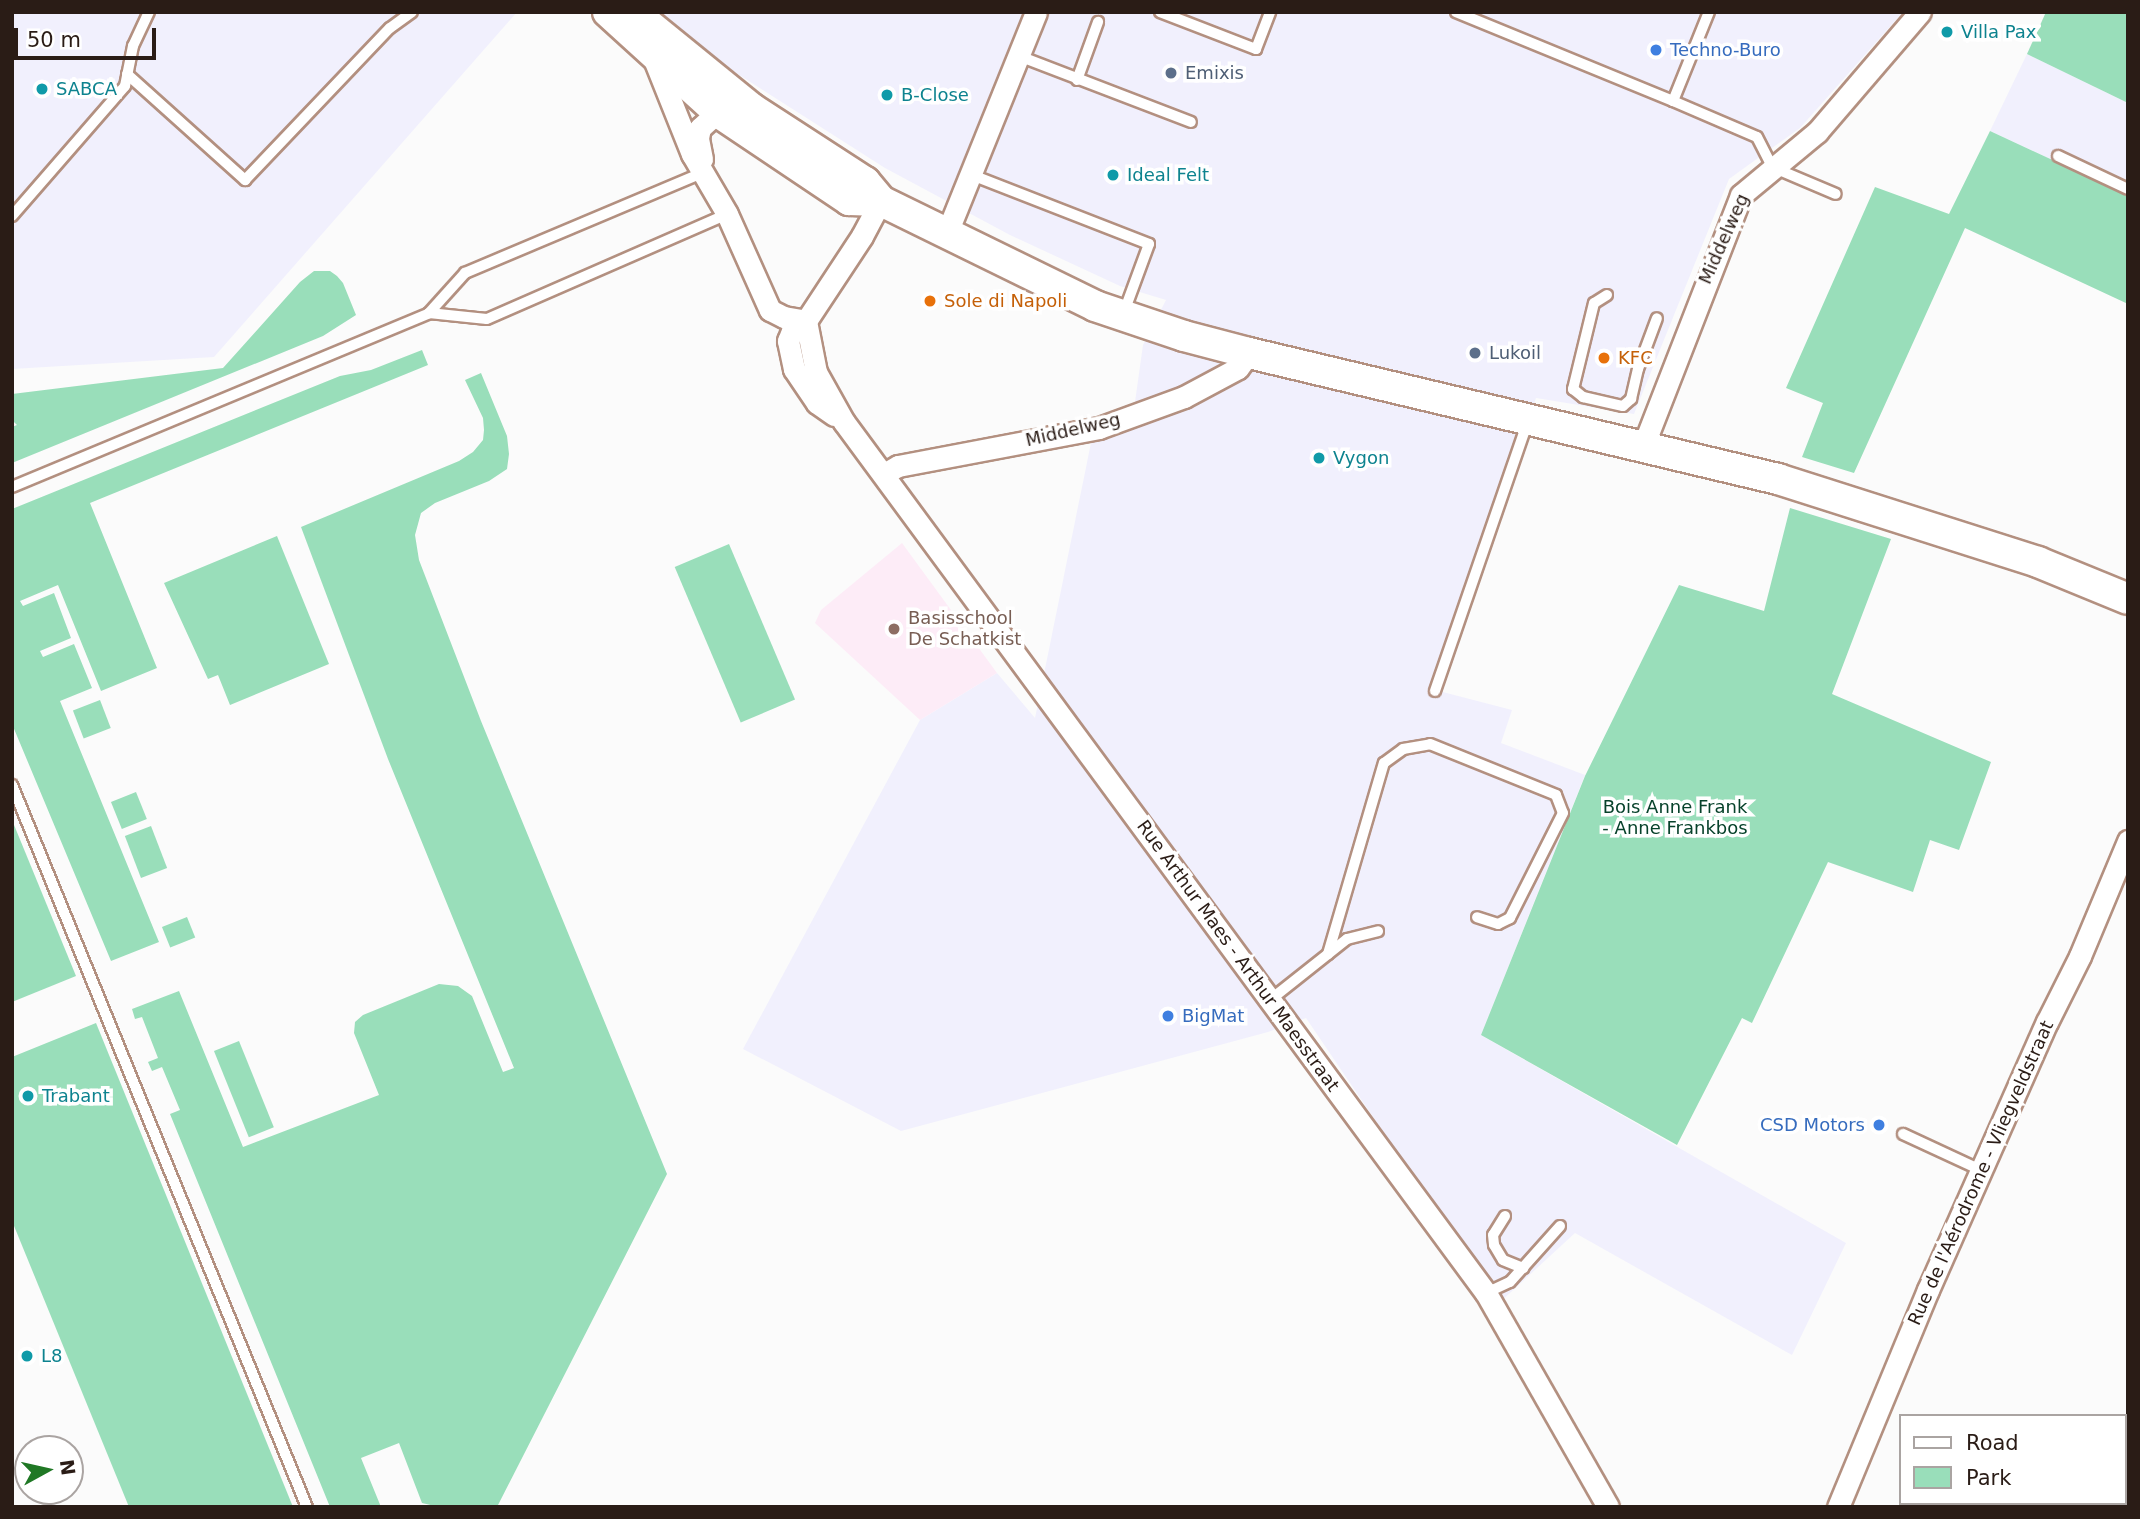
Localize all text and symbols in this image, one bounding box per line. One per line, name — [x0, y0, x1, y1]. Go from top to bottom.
scale bar — [18, 14, 159, 58]
place label: Villa Pax — [1961, 21, 2036, 43]
marker: Villa Pax — [1939, 24, 1955, 40]
text: 50 m — [27, 28, 81, 52]
place label: Techno-Buro — [1670, 39, 1781, 61]
marker: Techno-Buro — [1648, 42, 1664, 58]
place label: Emixis — [1185, 62, 1244, 84]
marker: Emixis — [1163, 65, 1179, 81]
place label: SABCA — [56, 78, 117, 100]
marker: SABCA — [34, 81, 50, 97]
place label: B-Close — [901, 84, 969, 106]
marker: B-Close — [879, 87, 895, 103]
place label: Ideal Felt — [1127, 164, 1209, 186]
marker: Ideal Felt — [1105, 167, 1121, 183]
street label: Middelweg — [1694, 190, 1754, 288]
place label: Sole di Napoli — [944, 290, 1067, 312]
marker: Sole di Napoli — [922, 293, 938, 309]
place label: Lukoil — [1489, 342, 1541, 364]
marker: Lukoil — [1467, 345, 1483, 361]
place label: KFC — [1618, 347, 1653, 369]
marker: KFC — [1596, 350, 1612, 366]
street label: Middelweg — [1023, 409, 1123, 451]
place label: Vygon — [1333, 447, 1389, 469]
marker: Vygon — [1311, 450, 1327, 466]
place label: Basisschool De Schatkist — [908, 608, 1021, 650]
marker: Basisschool De Schatkist — [886, 621, 902, 637]
park label: Bois Anne Frank - Anne Frankbos — [1602, 797, 1748, 840]
street label: Rue Arthur Maes - Arthur Maesstraat — [1132, 816, 1344, 1096]
place label: BigMat — [1182, 1005, 1244, 1027]
marker: BigMat — [1160, 1008, 1176, 1024]
street label: Rue de l'Aérodrome - Vliegveldstraat — [1904, 1017, 2058, 1329]
place label: Trabant — [42, 1085, 110, 1107]
marker: Trabant — [20, 1088, 36, 1104]
place label: CSD Motors — [1760, 1114, 1865, 1136]
marker: CSD Motors — [1871, 1117, 1887, 1133]
place label: L8 — [41, 1345, 62, 1367]
marker: L8 — [19, 1348, 35, 1364]
legend — [1898, 1414, 2126, 1505]
text: Road — [1966, 1431, 2019, 1455]
north arrow — [14, 1435, 84, 1505]
text: N — [56, 1458, 80, 1477]
text: Park — [1966, 1466, 2011, 1490]

